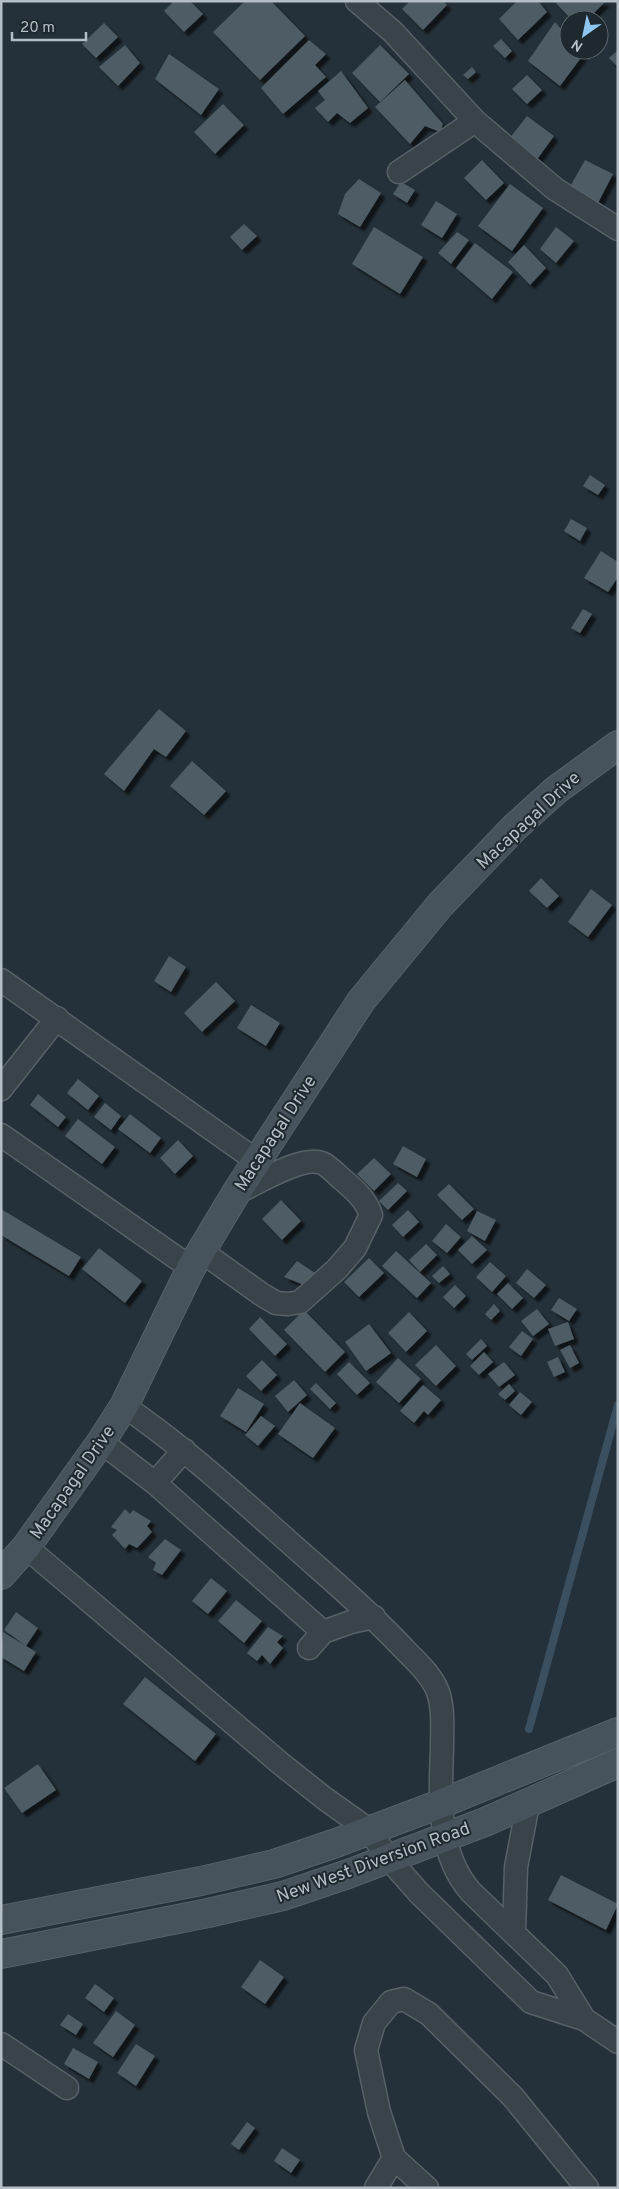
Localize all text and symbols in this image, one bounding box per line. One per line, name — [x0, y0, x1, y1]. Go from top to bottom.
scale bar — [12, 10, 86, 42]
north arrow — [559, 10, 609, 60]
text: 20 m — [20, 19, 55, 38]
text: N — [569, 35, 587, 55]
street label: Macapagal Drive — [472, 767, 586, 875]
street label: Macapagal Drive — [230, 1072, 322, 1196]
street label: Macapagal Drive — [25, 1422, 121, 1544]
street label: New West Diversion Road — [274, 1818, 473, 1909]

